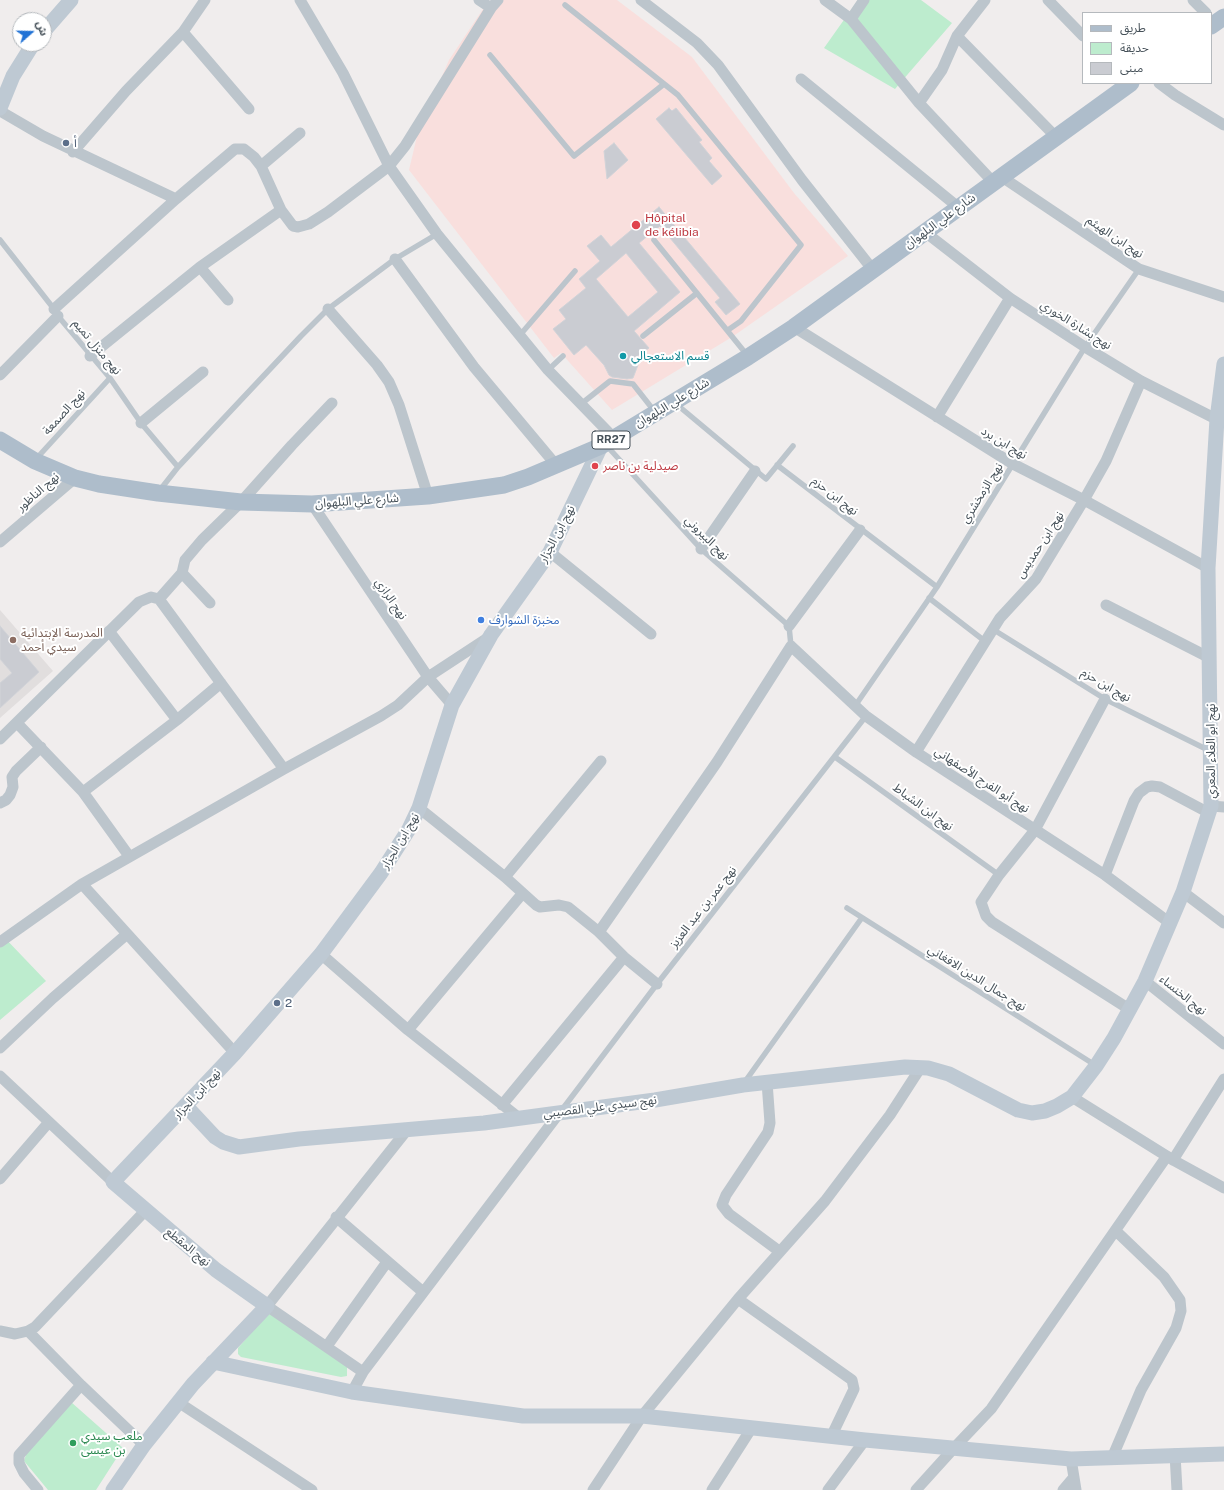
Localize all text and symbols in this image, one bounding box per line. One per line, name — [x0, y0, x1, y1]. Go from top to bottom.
north arrow — [12, 12, 52, 52]
legend — [1082, 12, 1212, 84]
text: ش — [34, 19, 51, 37]
text: طريق — [1120, 21, 1146, 35]
text: حديقة — [1120, 41, 1149, 55]
text: مبنى — [1120, 61, 1143, 75]
place label: أ — [74, 136, 77, 150]
marker: أ — [61, 138, 71, 148]
street label: شارع علي البلهوان — [902, 190, 978, 252]
place label: Hôpital de kélibia — [645, 211, 699, 239]
street label: نهج ابن الهيثم — [1084, 213, 1146, 261]
marker: Hôpital de kélibia — [630, 219, 642, 231]
street label: نهج بشارة الخوري — [1038, 297, 1114, 353]
street label: نهج منزل تميم — [70, 316, 124, 378]
place label: قسم الاستعجالي — [631, 349, 709, 363]
marker: قسم الاستعجالي — [618, 351, 628, 361]
street label: شارع علي البلهوان — [632, 375, 712, 431]
street label: نهج الصمعة — [40, 386, 88, 438]
street label: نهج ابن برد — [978, 424, 1030, 462]
road number: RR27 — [592, 431, 630, 449]
place label: صيدلية بن ناصر — [603, 459, 678, 473]
street label: نهج الزمخشري — [958, 460, 1006, 526]
marker: صيدلية بن ناصر — [590, 461, 600, 471]
street label: نهج الناظور — [14, 470, 62, 514]
street label: نهج ابن حزم — [809, 473, 861, 519]
street label: شارع علي البلهوان — [314, 491, 400, 511]
street label: نهج ابن الجزار — [536, 503, 578, 565]
street label: نهج ابن حمديس — [1013, 509, 1067, 581]
street label: نهج البيروني — [682, 513, 732, 563]
street label: نهج الرازي — [372, 576, 410, 622]
place label: مخبزة الشوارف — [489, 613, 560, 627]
marker: مخبزة الشوارف — [476, 615, 486, 625]
place label: المدرسة الإبتدائية سيدي أحمد — [21, 626, 103, 654]
marker: المدرسة الإبتدائية سيدي أحمد — [8, 635, 18, 645]
street label: نهج ابن حزم — [1079, 665, 1133, 705]
street label: نهج ابو العلاء المعري — [1204, 704, 1218, 798]
street label: نهج أبو الفرج الأصفهاني — [932, 744, 1032, 816]
street label: نهج ابن الشباط — [890, 780, 956, 834]
street label: نهج ابن الجزار — [378, 810, 422, 872]
street label: نهج عمر بن عبد العزيز — [667, 863, 739, 951]
street label: نهج جمال الدين الافغاني — [925, 942, 1029, 1014]
street label: نهج الخنساء — [1157, 972, 1209, 1018]
place label: 2 — [285, 996, 292, 1010]
marker: 2 — [272, 998, 282, 1008]
street label: نهج ابن الجزار — [170, 1066, 224, 1122]
street label: نهج سيدي علي القصيبي — [542, 1093, 658, 1121]
street label: نهج المقطع — [163, 1224, 213, 1270]
place label: ملعب سيدي بن عيسى — [81, 1429, 143, 1457]
marker: ملعب سيدي بن عيسى — [68, 1438, 78, 1448]

